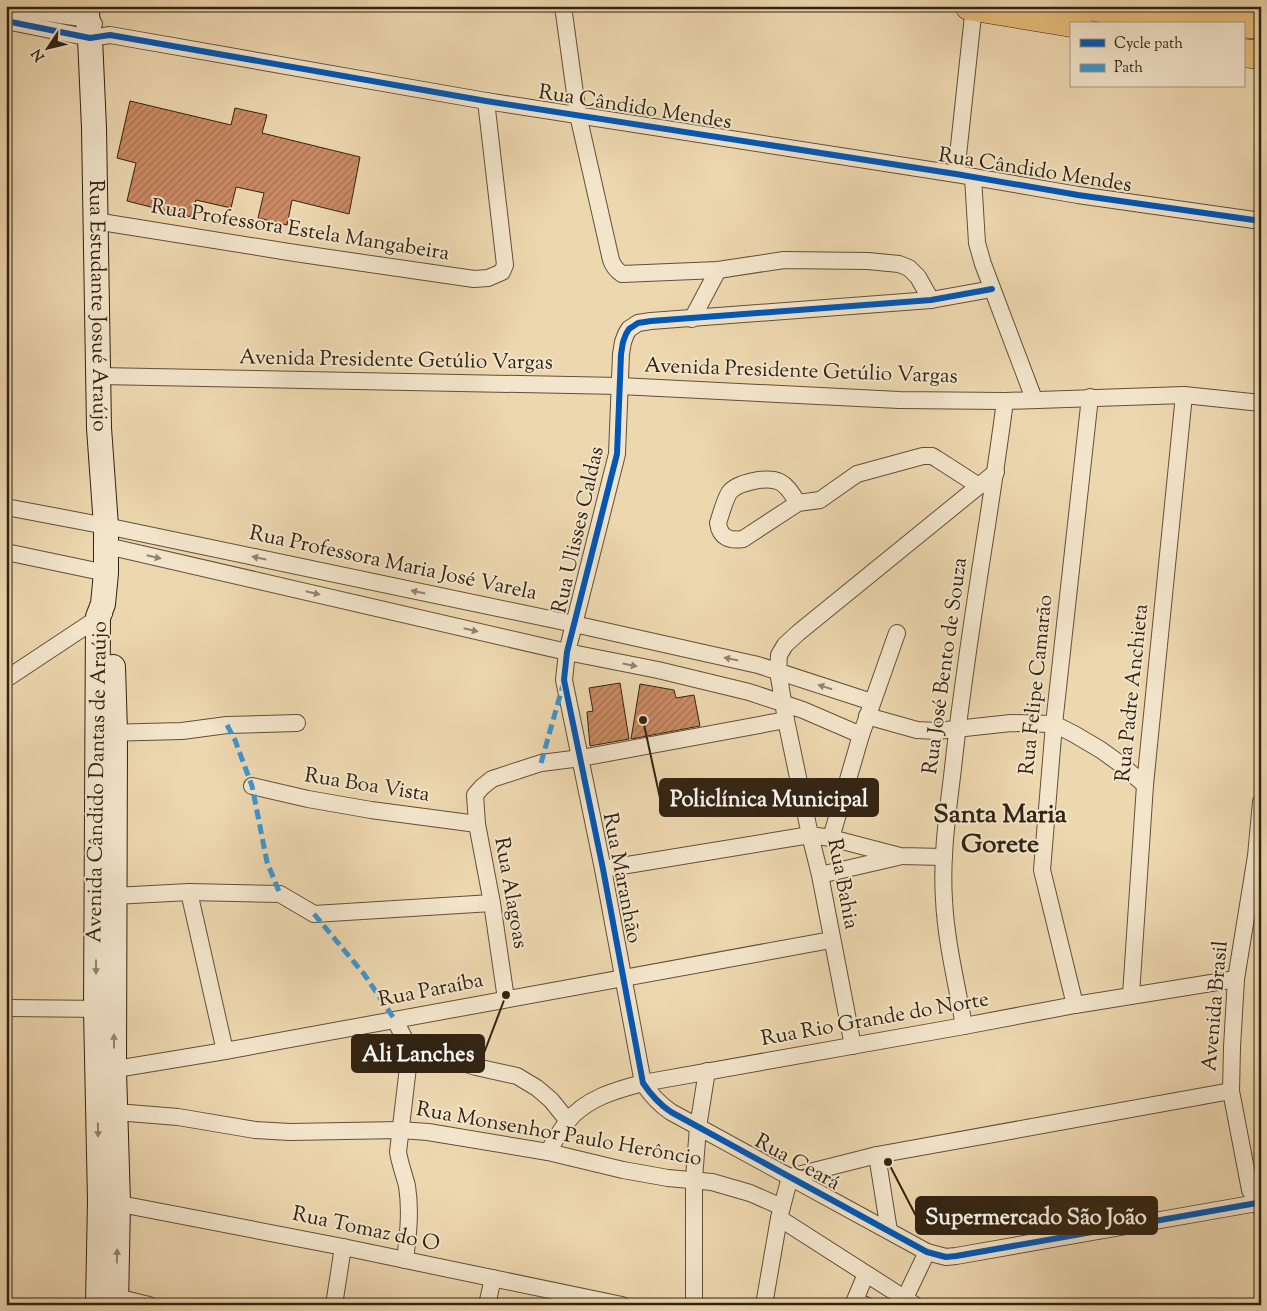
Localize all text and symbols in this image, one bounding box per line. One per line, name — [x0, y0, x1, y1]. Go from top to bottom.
north arrow — [22, 22, 72, 72]
legend — [1070, 22, 1244, 88]
text: Cycle path — [1114, 34, 1183, 55]
text: N — [28, 44, 50, 65]
text: Path — [1114, 58, 1143, 79]
street label: Rua Cândido Mendes — [536, 78, 734, 138]
street label: Rua Cândido Mendes — [936, 141, 1134, 201]
street label: Rua Estudante Josué Araújo — [80, 179, 114, 432]
street label: Rua Professora Estela Mangabeira — [149, 193, 452, 269]
street label: Avenida Presidente Getúlio Vargas — [239, 343, 553, 379]
street label: Avenida Presidente Getúlio Vargas — [644, 352, 958, 392]
street label: Rua Ulisses Caldas — [545, 444, 613, 616]
street label: Rua Professora Maria José Varela — [246, 519, 540, 609]
one-way arrow — [147, 553, 162, 561]
one-way arrow — [252, 554, 267, 562]
street label: Rua José Bento de Souza — [916, 555, 976, 776]
one-way arrow — [410, 587, 426, 595]
one-way arrow — [305, 590, 321, 598]
street label: Rua Felipe Camarão — [1013, 593, 1061, 777]
street label: Rua Padre Anchieta — [1109, 602, 1157, 783]
street label: Avenida Cândido Dantas de Araújo — [80, 621, 116, 943]
one-way arrow — [463, 626, 479, 634]
one-way arrow — [723, 655, 738, 663]
one-way arrow — [622, 661, 638, 669]
one-way arrow — [818, 683, 833, 690]
street label: Rua Boa Vista — [302, 761, 432, 811]
callout: Policlínica Municipal — [660, 779, 878, 816]
text: Policlínica Municipal — [670, 785, 869, 817]
district label: Santa Maria Gorete — [933, 797, 1067, 864]
street label: Rua Maranhão — [594, 810, 648, 946]
street label: Rua Alagoas — [485, 835, 535, 951]
street label: Rua Bahia — [819, 836, 866, 932]
street label: Avenida Brasil — [1195, 939, 1237, 1073]
one-way arrow — [92, 959, 100, 975]
street label: Rua Paraíba — [376, 966, 486, 1016]
street label: Rua Rio Grande do Norte — [759, 985, 991, 1055]
one-way arrow — [110, 1033, 118, 1049]
callout: Ali Lanches — [352, 1035, 484, 1072]
text: Ali Lanches — [362, 1040, 475, 1072]
street label: Rua Monsenhor Paulo Herôncio — [414, 1095, 704, 1175]
one-way arrow — [95, 1122, 103, 1138]
street label: Rua Ceará — [749, 1127, 846, 1199]
callout: Supermercado São João — [916, 1197, 1157, 1234]
street label: Rua Tomaz do O — [289, 1200, 443, 1260]
text: Supermercado São João — [925, 1203, 1147, 1235]
one-way arrow — [113, 1248, 121, 1264]

